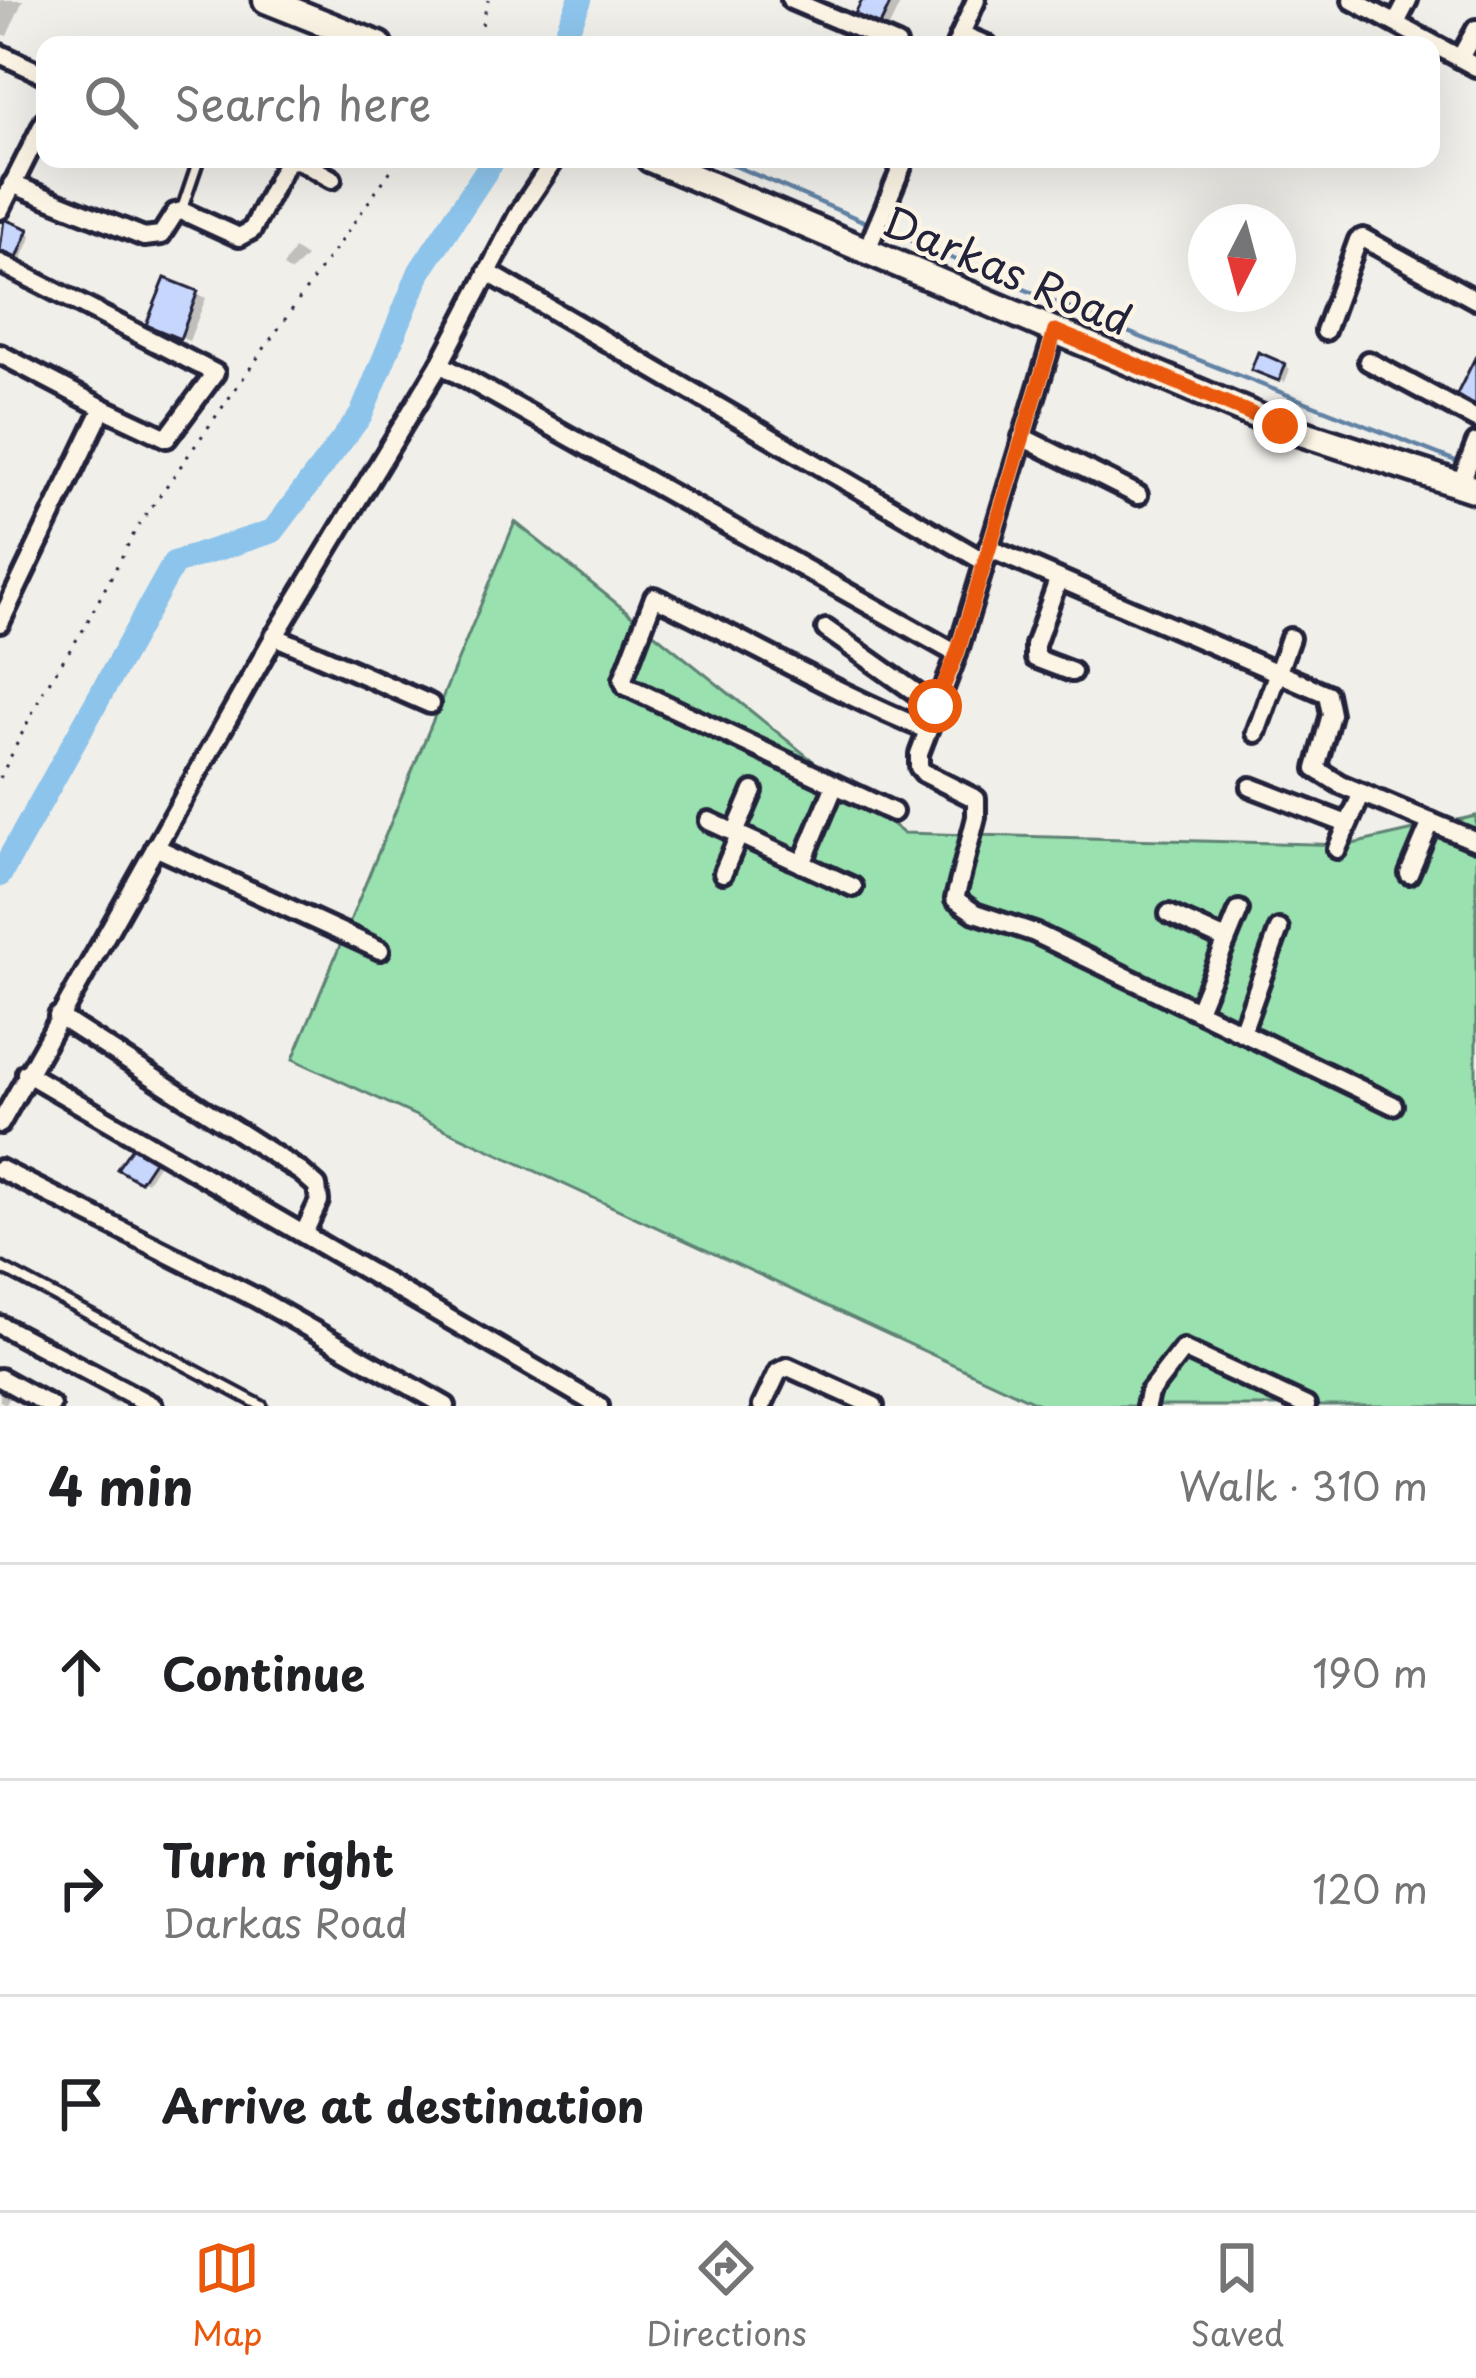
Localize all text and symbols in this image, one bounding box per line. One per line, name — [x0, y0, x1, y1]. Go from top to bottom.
search box — [36, 36, 1440, 168]
text: Search here — [174, 68, 431, 136]
icon: search — [78, 69, 144, 135]
street label: Darkas Road — [874, 188, 1142, 350]
north arrow — [1188, 204, 1296, 312]
route end — [1253, 399, 1307, 453]
route start — [908, 679, 962, 733]
text: 4 min — [48, 1446, 193, 1523]
text: Walk · 310 m — [1179, 1455, 1428, 1514]
text: Continue — [162, 1638, 365, 1706]
icon: ahead — [48, 1639, 114, 1705]
text: 190 m — [1312, 1642, 1428, 1701]
text: Turn right — [162, 1824, 394, 1892]
icon: right — [48, 1855, 114, 1921]
text: 120 m — [1312, 1858, 1428, 1917]
text: Darkas Road — [162, 1892, 408, 1951]
text: Arrive at destination — [162, 2070, 645, 2138]
icon: arrive — [48, 2071, 114, 2137]
tab: Map — [192, 2235, 262, 2357]
tab: Directions — [646, 2235, 807, 2357]
tab: Saved — [1190, 2235, 1284, 2357]

